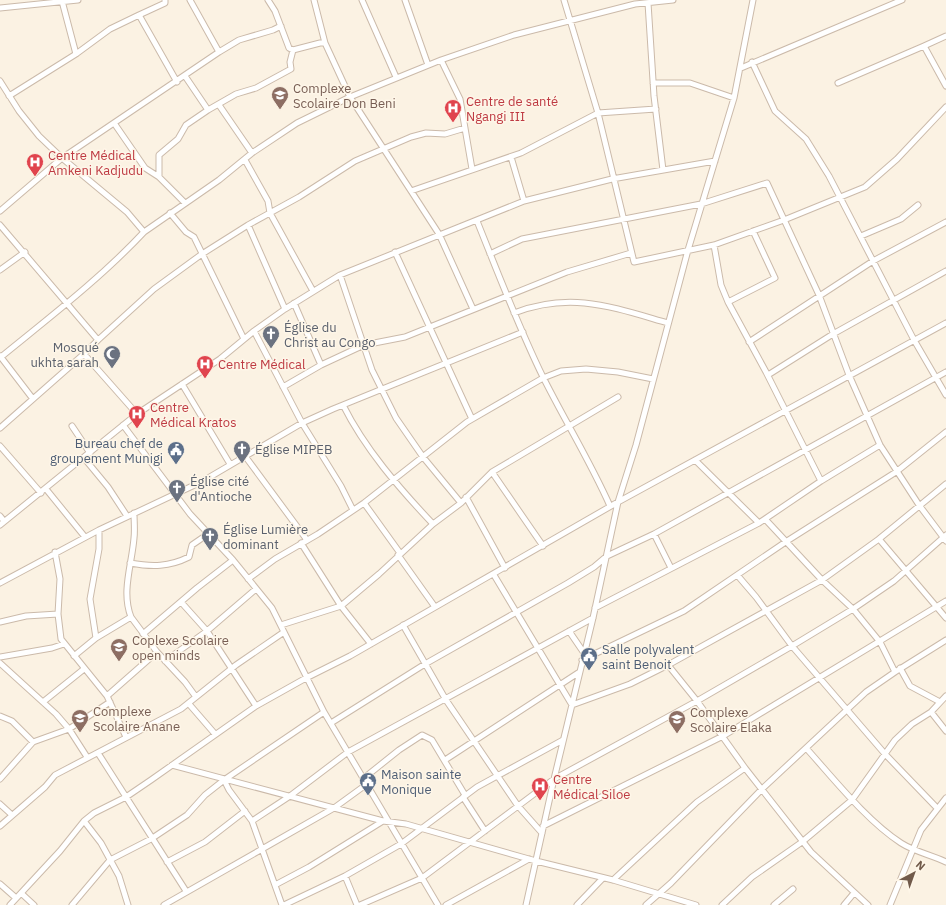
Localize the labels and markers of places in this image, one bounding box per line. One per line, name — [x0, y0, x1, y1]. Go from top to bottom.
place label: Complexe Scolaire Don Beni — [293, 80, 396, 112]
school or university icon: Complexe Scolaire Don Beni — [270, 85, 290, 110]
place label: Centre de santé Ngangi III — [466, 93, 558, 125]
hospital icon: Centre de santé Ngangi III — [443, 98, 463, 123]
place label: Centre Médical Amkeni Kadjudu — [48, 147, 143, 179]
hospital icon: Centre Médical Amkeni Kadjudu — [25, 152, 45, 177]
place label: Église du Christ au Congo — [284, 319, 376, 351]
church icon: Église du Christ au Congo — [261, 324, 281, 349]
place label: Mosqué ukhta sarah — [30, 339, 99, 371]
mosque icon: Mosqué ukhta sarah — [102, 344, 122, 369]
hospital icon: Centre Médical — [195, 354, 215, 379]
place label: Centre Médical — [218, 356, 306, 373]
place label: Centre Médical Kratos — [150, 399, 236, 431]
hospital icon: Centre Médical Kratos — [127, 404, 147, 429]
place label: Bureau chef de groupement Munigi — [50, 435, 163, 467]
church icon: Église MIPEB — [232, 439, 252, 464]
public building icon: Bureau chef de groupement Munigi — [166, 440, 186, 465]
place label: Église MIPEB — [255, 441, 332, 458]
place label: Église cité d'Antioche — [190, 473, 252, 505]
church icon: Église cité d'Antioche — [167, 478, 187, 503]
place label: Église Lumière dominant — [223, 521, 308, 553]
church icon: Église Lumière dominant — [200, 526, 220, 551]
place label: Coplexe Scolaire open minds — [132, 632, 229, 664]
school or university icon: Coplexe Scolaire open minds — [109, 637, 129, 662]
place label: Salle polyvalent saint Benoit — [602, 641, 694, 673]
public building icon: Salle polyvalent saint Benoit — [579, 646, 599, 671]
place label: Complexe Scolaire Anane — [93, 703, 180, 735]
place label: Complexe Scolaire Elaka — [690, 704, 772, 736]
school or university icon: Complexe Scolaire Anane — [70, 708, 90, 733]
school or university icon: Complexe Scolaire Elaka — [667, 709, 687, 734]
place label: Maison sainte Monique — [381, 766, 461, 798]
public building icon: Maison sainte Monique — [358, 771, 378, 796]
place label: Centre Médical Siloe — [553, 771, 630, 803]
hospital icon: Centre Médical Siloe — [530, 776, 550, 801]

